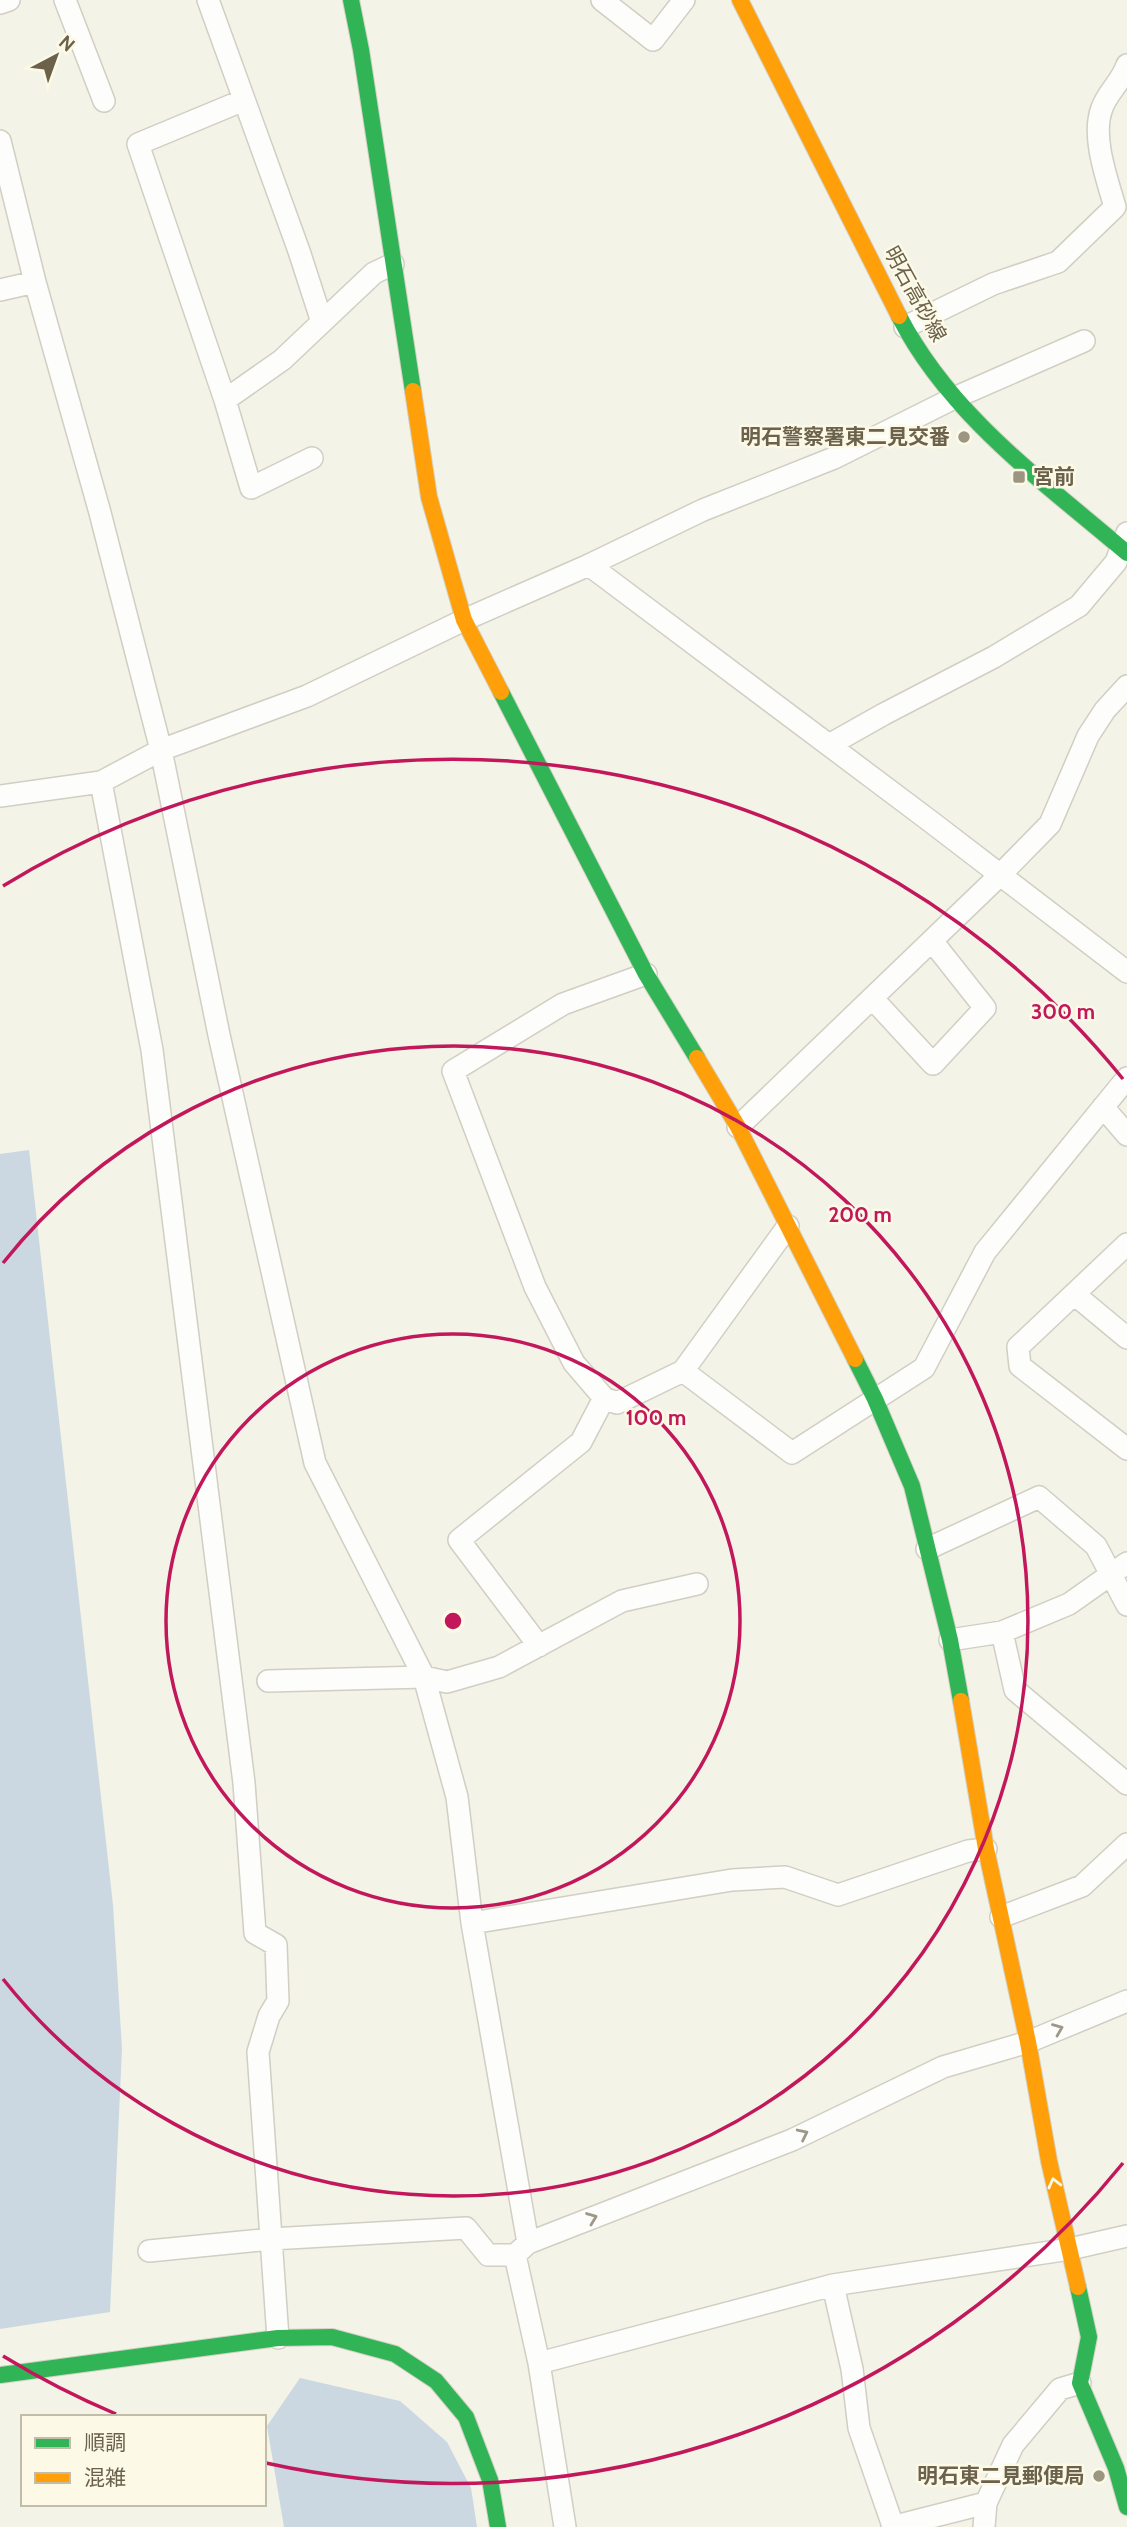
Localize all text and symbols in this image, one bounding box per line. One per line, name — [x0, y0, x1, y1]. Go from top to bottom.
north arrow — [21, 21, 91, 91]
text: N — [54, 30, 79, 57]
street label: 明石高砂線 — [879, 242, 952, 346]
place label: 明石警察署東二見交番 — [740, 424, 950, 449]
marker: 明石警察署東二見交番 — [956, 429, 972, 445]
place label: 宮前 — [1033, 464, 1075, 489]
marker: 宮前 — [1011, 469, 1027, 485]
text: 300 m — [1031, 999, 1095, 1024]
text: 200 m — [828, 1202, 892, 1227]
text: 100 m — [626, 1405, 686, 1430]
centre of rings — [441, 1609, 465, 1633]
one-way arrow — [1051, 2023, 1064, 2037]
one-way arrow — [796, 2129, 808, 2143]
one-way arrow — [1048, 2177, 1063, 2189]
one-way arrow — [585, 2213, 597, 2227]
legend — [21, 2415, 266, 2506]
text: 順調 — [84, 2430, 126, 2455]
place label: 明石東二見郵便局 — [917, 2463, 1085, 2488]
text: 混雑 — [84, 2465, 126, 2490]
marker: 明石東二見郵便局 — [1091, 2468, 1107, 2484]

